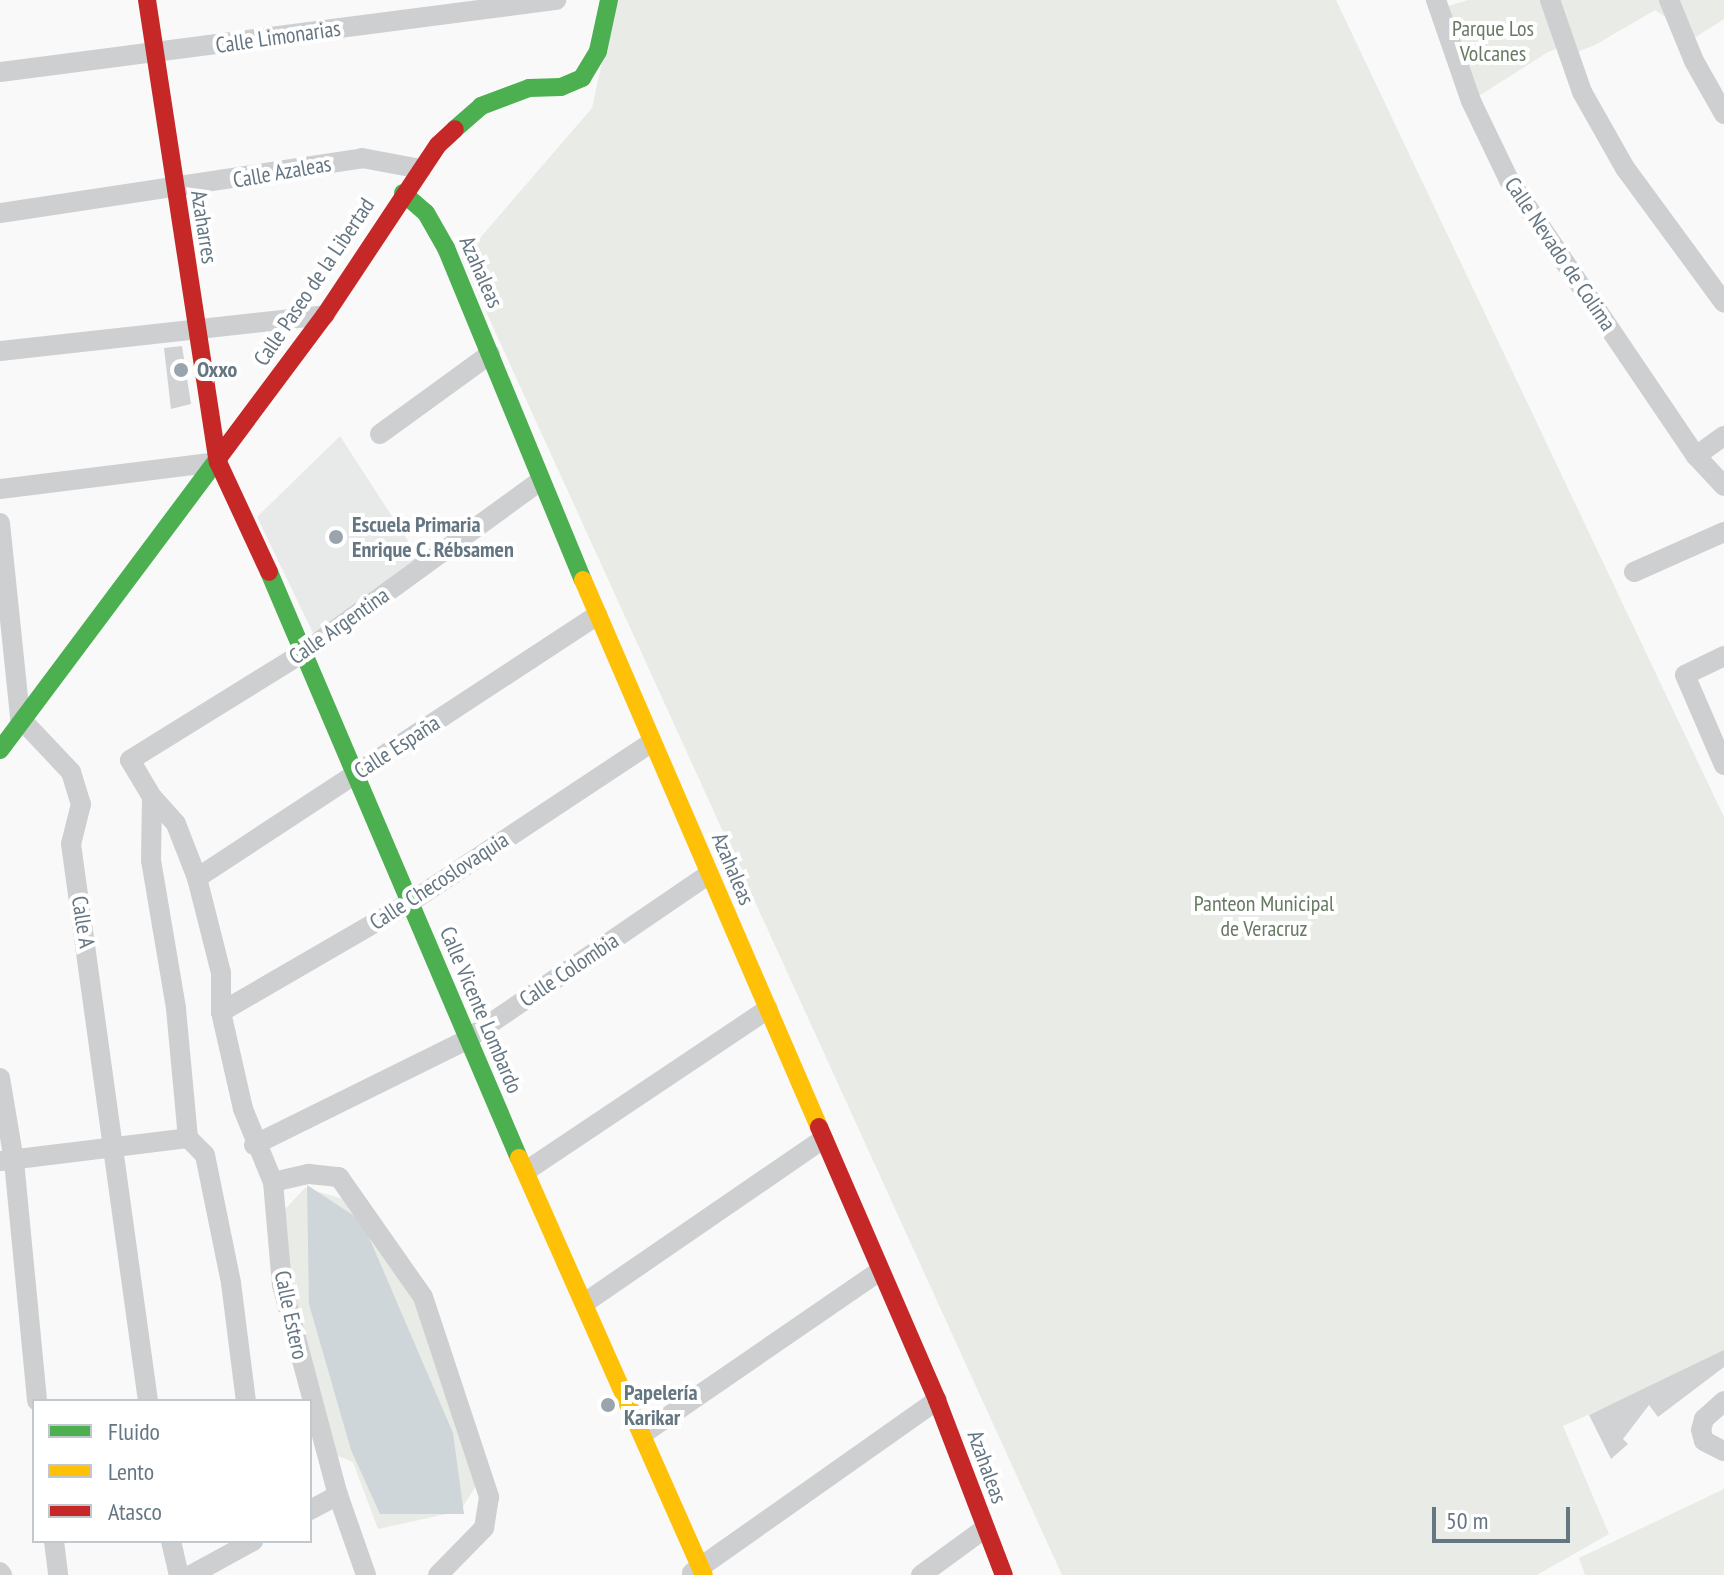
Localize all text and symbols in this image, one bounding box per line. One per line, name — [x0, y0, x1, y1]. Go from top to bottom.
street label: Calle Limonarias — [214, 15, 342, 59]
park label: Parque Los Volcanes — [1452, 15, 1534, 66]
street label: Calle Azaleas — [231, 150, 333, 194]
street label: Calle Nevado de Colima — [1499, 172, 1621, 336]
street label: Azaharres — [185, 188, 223, 266]
street label: Calle Paseo de la Libertad — [248, 193, 380, 371]
street label: Azahaleas — [454, 232, 508, 312]
place label: Oxxo — [197, 357, 237, 383]
marker: Oxxo — [172, 361, 190, 379]
place label: Escuela Primaria Enrique C. Rébsamen — [352, 511, 515, 562]
marker: Escuela Primaria Enrique C. Rébsamen — [327, 528, 345, 546]
street label: Calle Argentina — [284, 582, 394, 670]
street label: Calle España — [349, 710, 445, 784]
street label: Calle Checoslovaquia — [365, 826, 513, 936]
street label: Azahaleas — [706, 829, 760, 909]
park label: Panteon Municipal de Veracruz — [1194, 890, 1334, 942]
street label: Calle A — [66, 894, 100, 950]
street label: Calle Vicente Lombardo — [434, 923, 528, 1097]
street label: Calle Colombia — [515, 927, 623, 1013]
street label: Calle Estero — [269, 1268, 313, 1362]
place label: Papelería Karikar — [624, 1379, 698, 1430]
marker: Papelería Karikar — [599, 1396, 617, 1414]
legend — [32, 1399, 312, 1543]
text: Fluido — [108, 1416, 160, 1447]
street label: Azahaleas — [962, 1427, 1012, 1507]
text: Lento — [108, 1456, 154, 1487]
scale bar — [1436, 1491, 1574, 1541]
text: Atasco — [108, 1496, 162, 1527]
text: 50 m — [1446, 1505, 1488, 1536]

